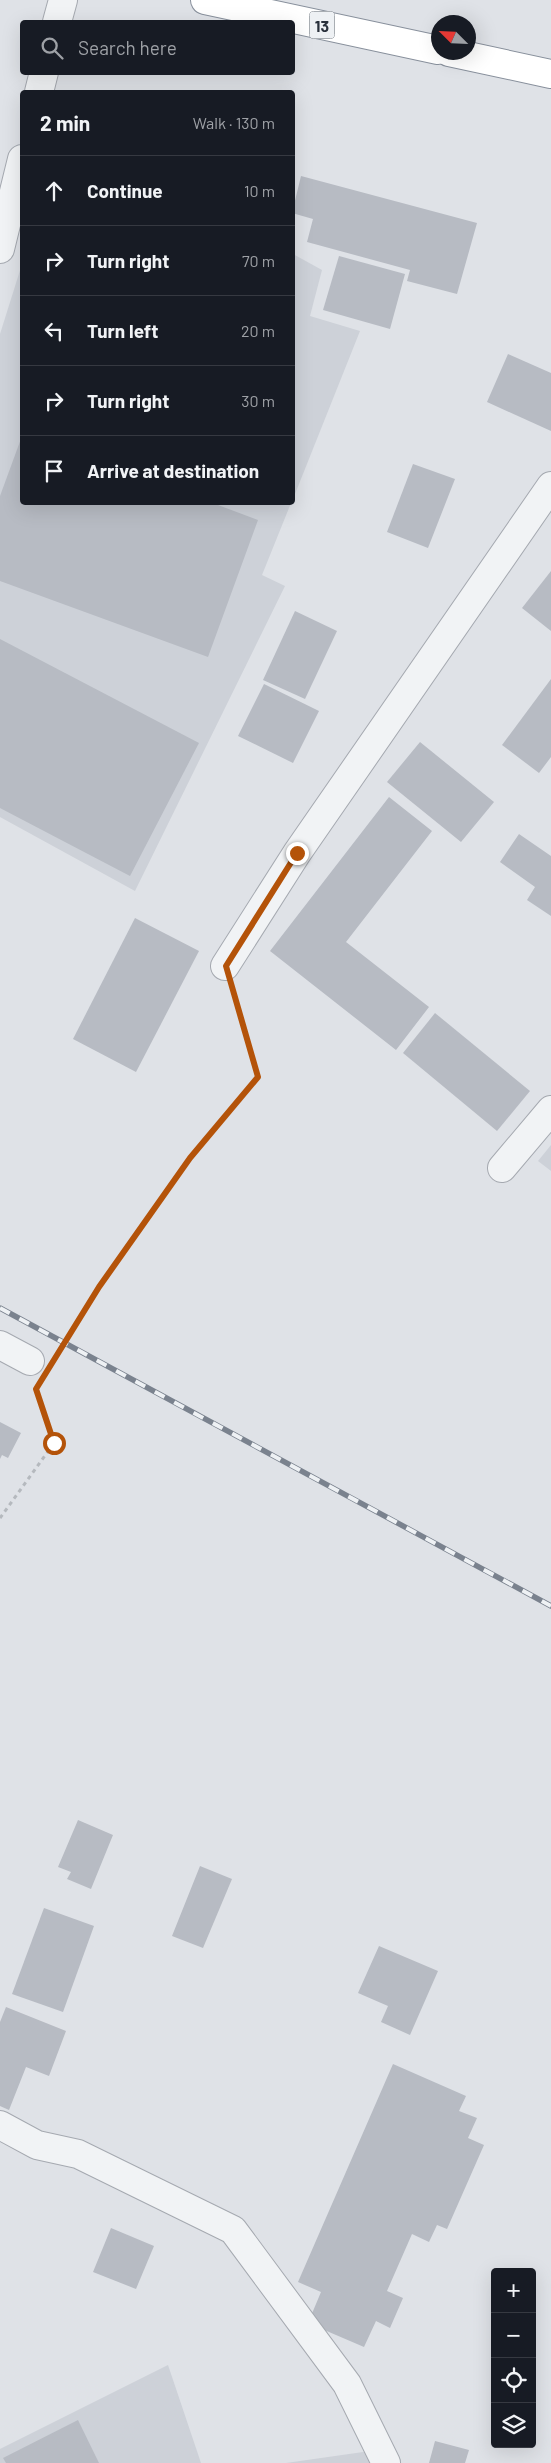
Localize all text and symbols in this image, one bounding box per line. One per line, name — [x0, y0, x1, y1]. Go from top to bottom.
road number: 13 — [310, 12, 334, 38]
north arrow — [431, 15, 476, 60]
search box — [20, 20, 295, 75]
icon: search — [38, 34, 66, 62]
text: Search here — [78, 36, 177, 59]
text: 2 min — [40, 110, 90, 135]
text: Walk · 130 m — [193, 113, 275, 132]
icon: ahead — [40, 177, 68, 205]
text: Continue — [87, 179, 163, 202]
text: 10 m — [244, 181, 275, 200]
icon: right — [40, 247, 68, 275]
text: Turn right — [87, 249, 169, 272]
text: 70 m — [242, 251, 275, 270]
icon: left — [40, 317, 68, 345]
text: Turn left — [87, 319, 158, 342]
text: 20 m — [241, 321, 275, 340]
icon: right — [40, 387, 68, 415]
text: Turn right — [87, 389, 169, 412]
text: 30 m — [241, 391, 275, 410]
icon: arrive — [40, 457, 68, 485]
text: Arrive at destination — [87, 459, 259, 482]
route end — [286, 842, 309, 865]
route start — [43, 1432, 66, 1455]
map controls — [491, 2268, 536, 2448]
button: + — [491, 2268, 536, 2313]
button: − — [491, 2313, 536, 2358]
button: locate — [491, 2358, 536, 2403]
button: layers — [491, 2403, 536, 2448]

